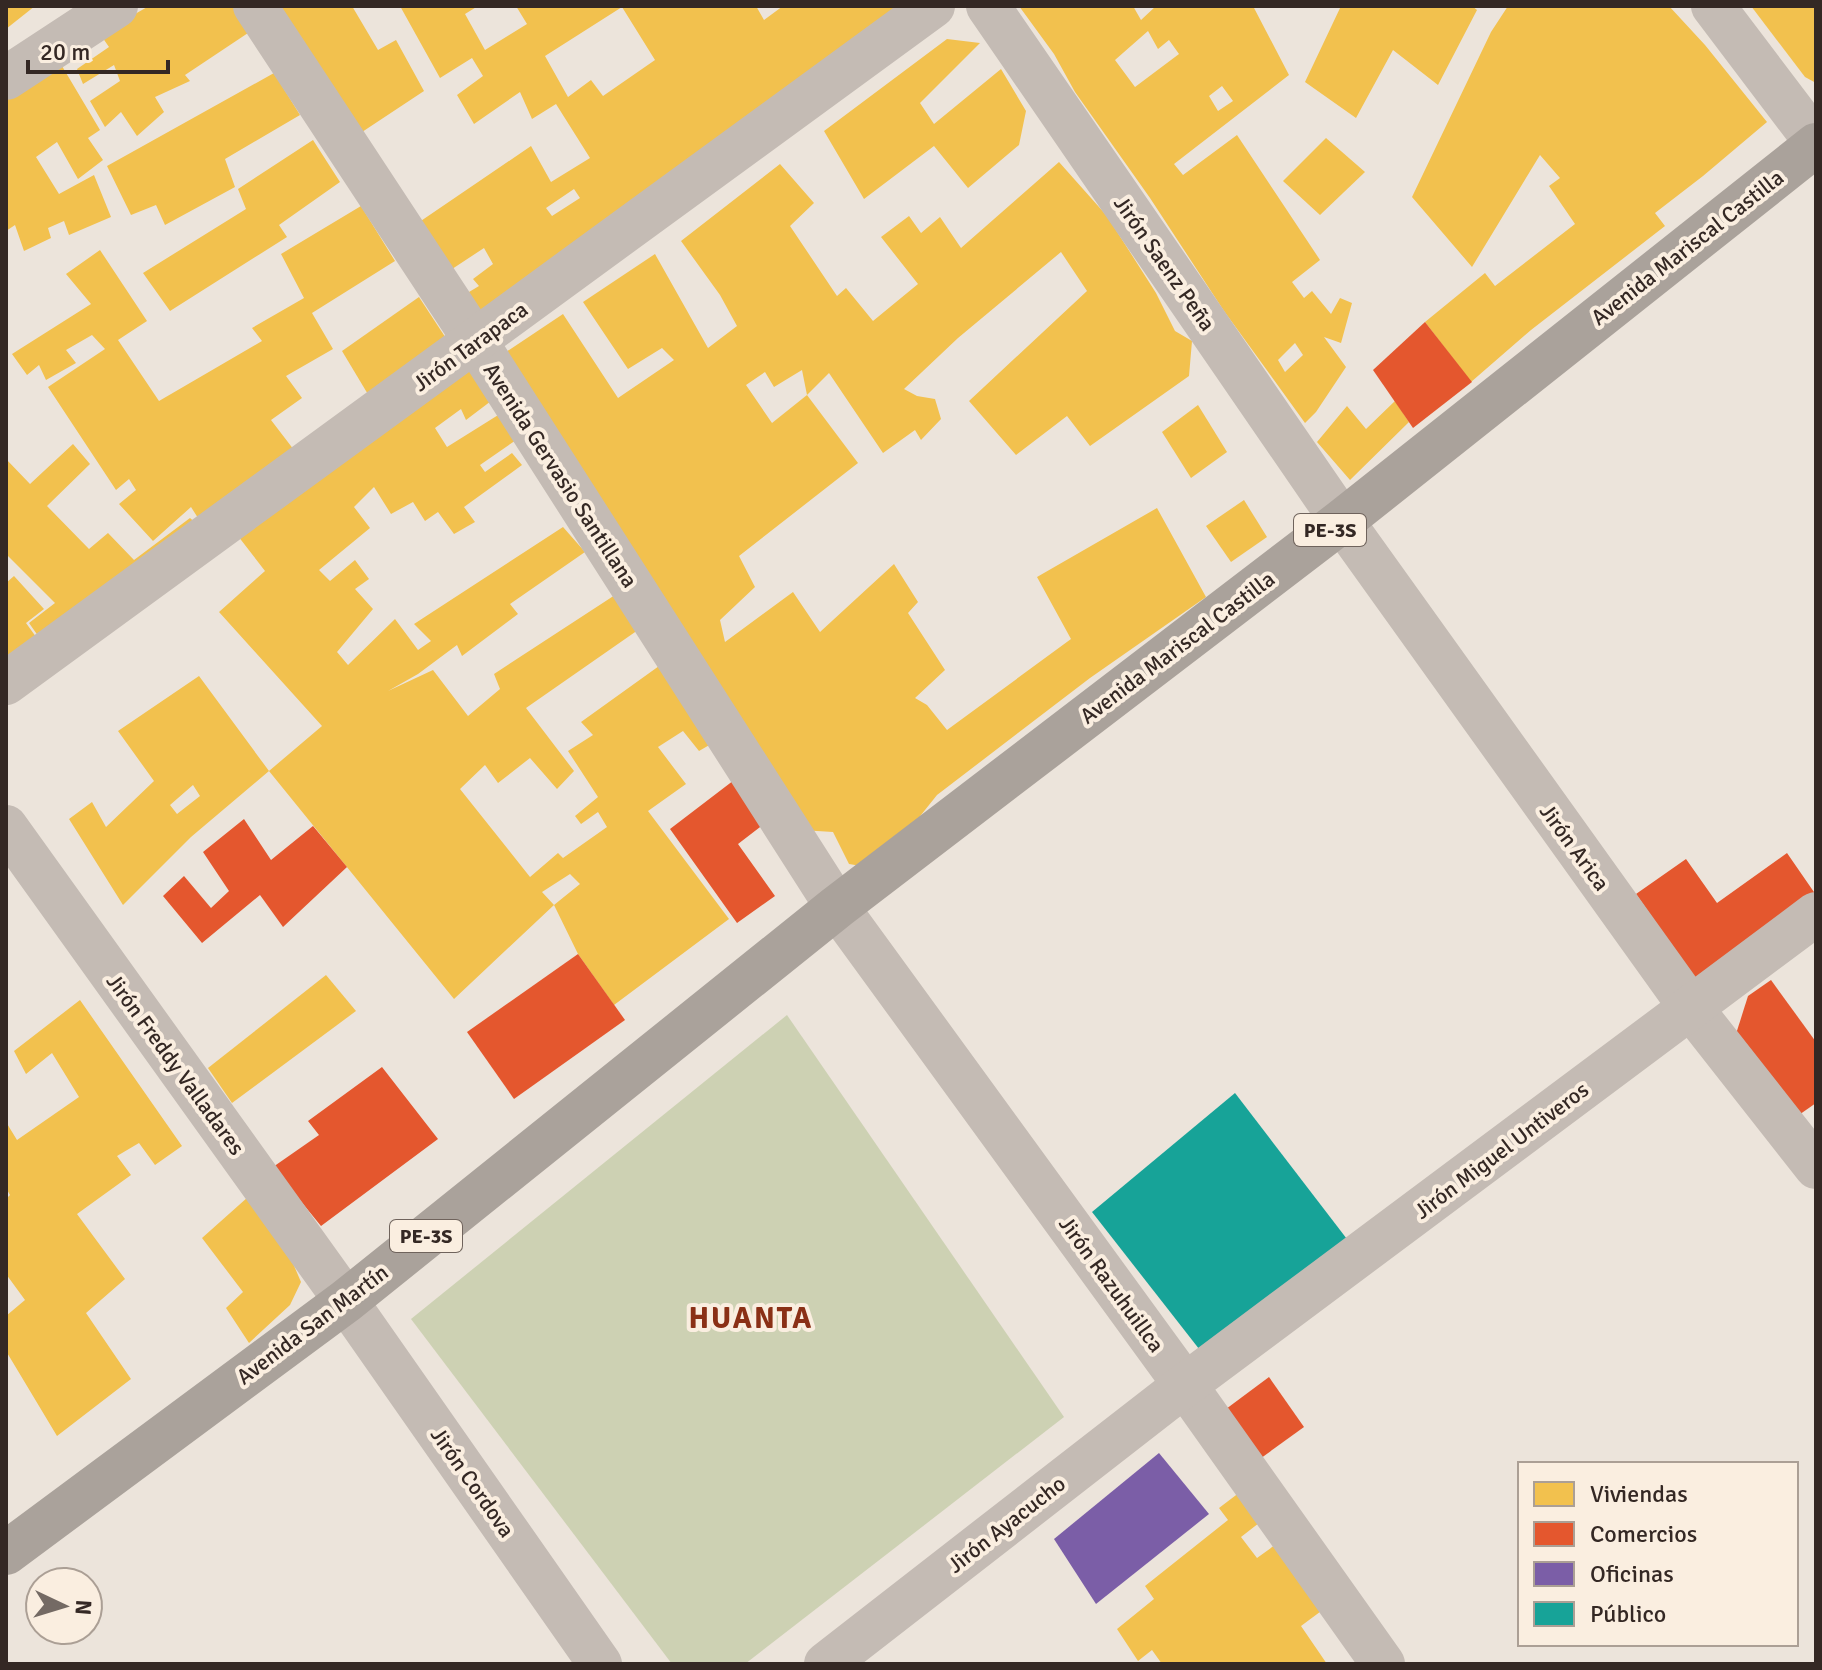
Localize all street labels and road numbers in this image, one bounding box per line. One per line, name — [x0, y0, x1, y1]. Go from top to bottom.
street label: Avenida Mariscal Castilla — [1586, 164, 1789, 331]
street label: Jirón Saenz Peña — [1108, 191, 1221, 336]
street label: Jirón Tarapaca — [408, 296, 533, 397]
street label: Avenida Gervasio Santillana — [478, 358, 643, 593]
road number: PE-3S — [1294, 514, 1366, 546]
street label: Avenida Mariscal Castilla — [1075, 565, 1280, 729]
street label: Jirón Arica — [1534, 798, 1615, 896]
street label: Jirón Freddy Valladares — [101, 968, 251, 1160]
street label: Jirón Miguel Untiveros — [1409, 1076, 1594, 1225]
street label: Jirón Razuhuillca — [1053, 1211, 1170, 1358]
road number: PE-3S — [390, 1220, 462, 1252]
street label: Avenida San Martín — [231, 1259, 393, 1390]
street label: Jirón Cordova — [425, 1422, 520, 1543]
street label: Jirón Ayacucho — [942, 1470, 1071, 1579]

